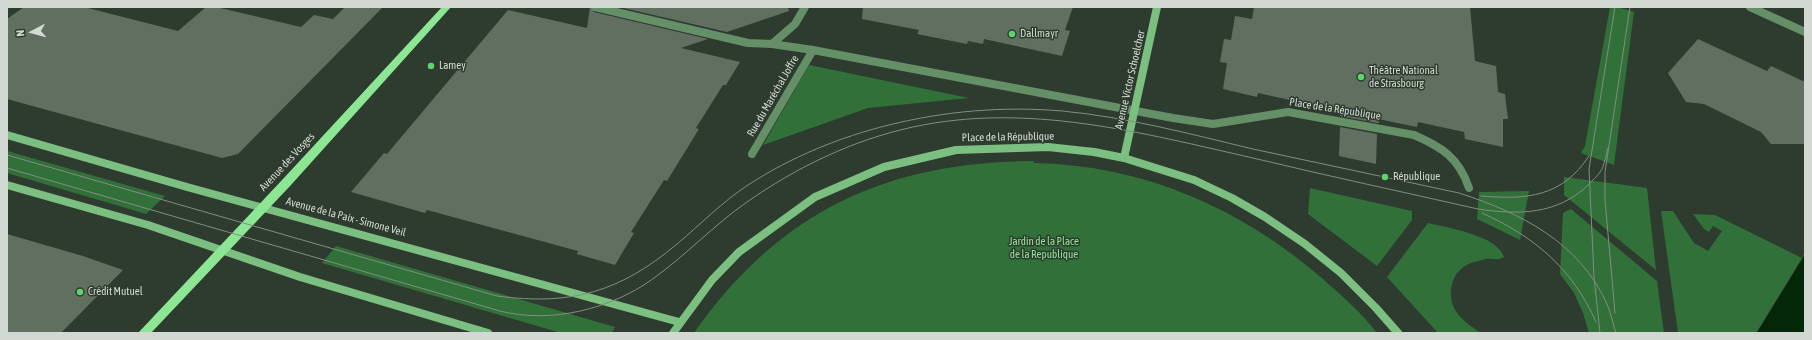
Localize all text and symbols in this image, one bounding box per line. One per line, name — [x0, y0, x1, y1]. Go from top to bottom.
north arrow — [12, 12, 52, 52]
place label: Dallmayr — [1020, 27, 1058, 41]
text: N — [14, 29, 26, 37]
marker: Dallmayr — [1007, 29, 1017, 39]
street label: Avenue Victor Schoelcher — [1112, 29, 1148, 131]
street label: Rue du Maréchal Joffre — [744, 53, 802, 139]
place label: Lamey — [439, 59, 466, 73]
marker: Lamey — [426, 61, 436, 71]
place label: Théâtre National de Strasbourg — [1369, 64, 1438, 90]
marker: Théâtre National de Strasbourg — [1356, 72, 1366, 82]
street label: Place de la République — [1288, 95, 1382, 123]
street label: Avenue des Vosges — [257, 130, 317, 194]
street label: Place de la République — [962, 130, 1054, 144]
place label: République — [1393, 170, 1440, 184]
marker: République — [1380, 172, 1390, 182]
street label: Avenue de la Paix - Simone Veil — [284, 195, 408, 239]
park label: Jardin de la Place de la Republique — [1009, 235, 1079, 261]
place label: Crédit Mutuel — [88, 285, 143, 299]
marker: Crédit Mutuel — [75, 287, 85, 297]

